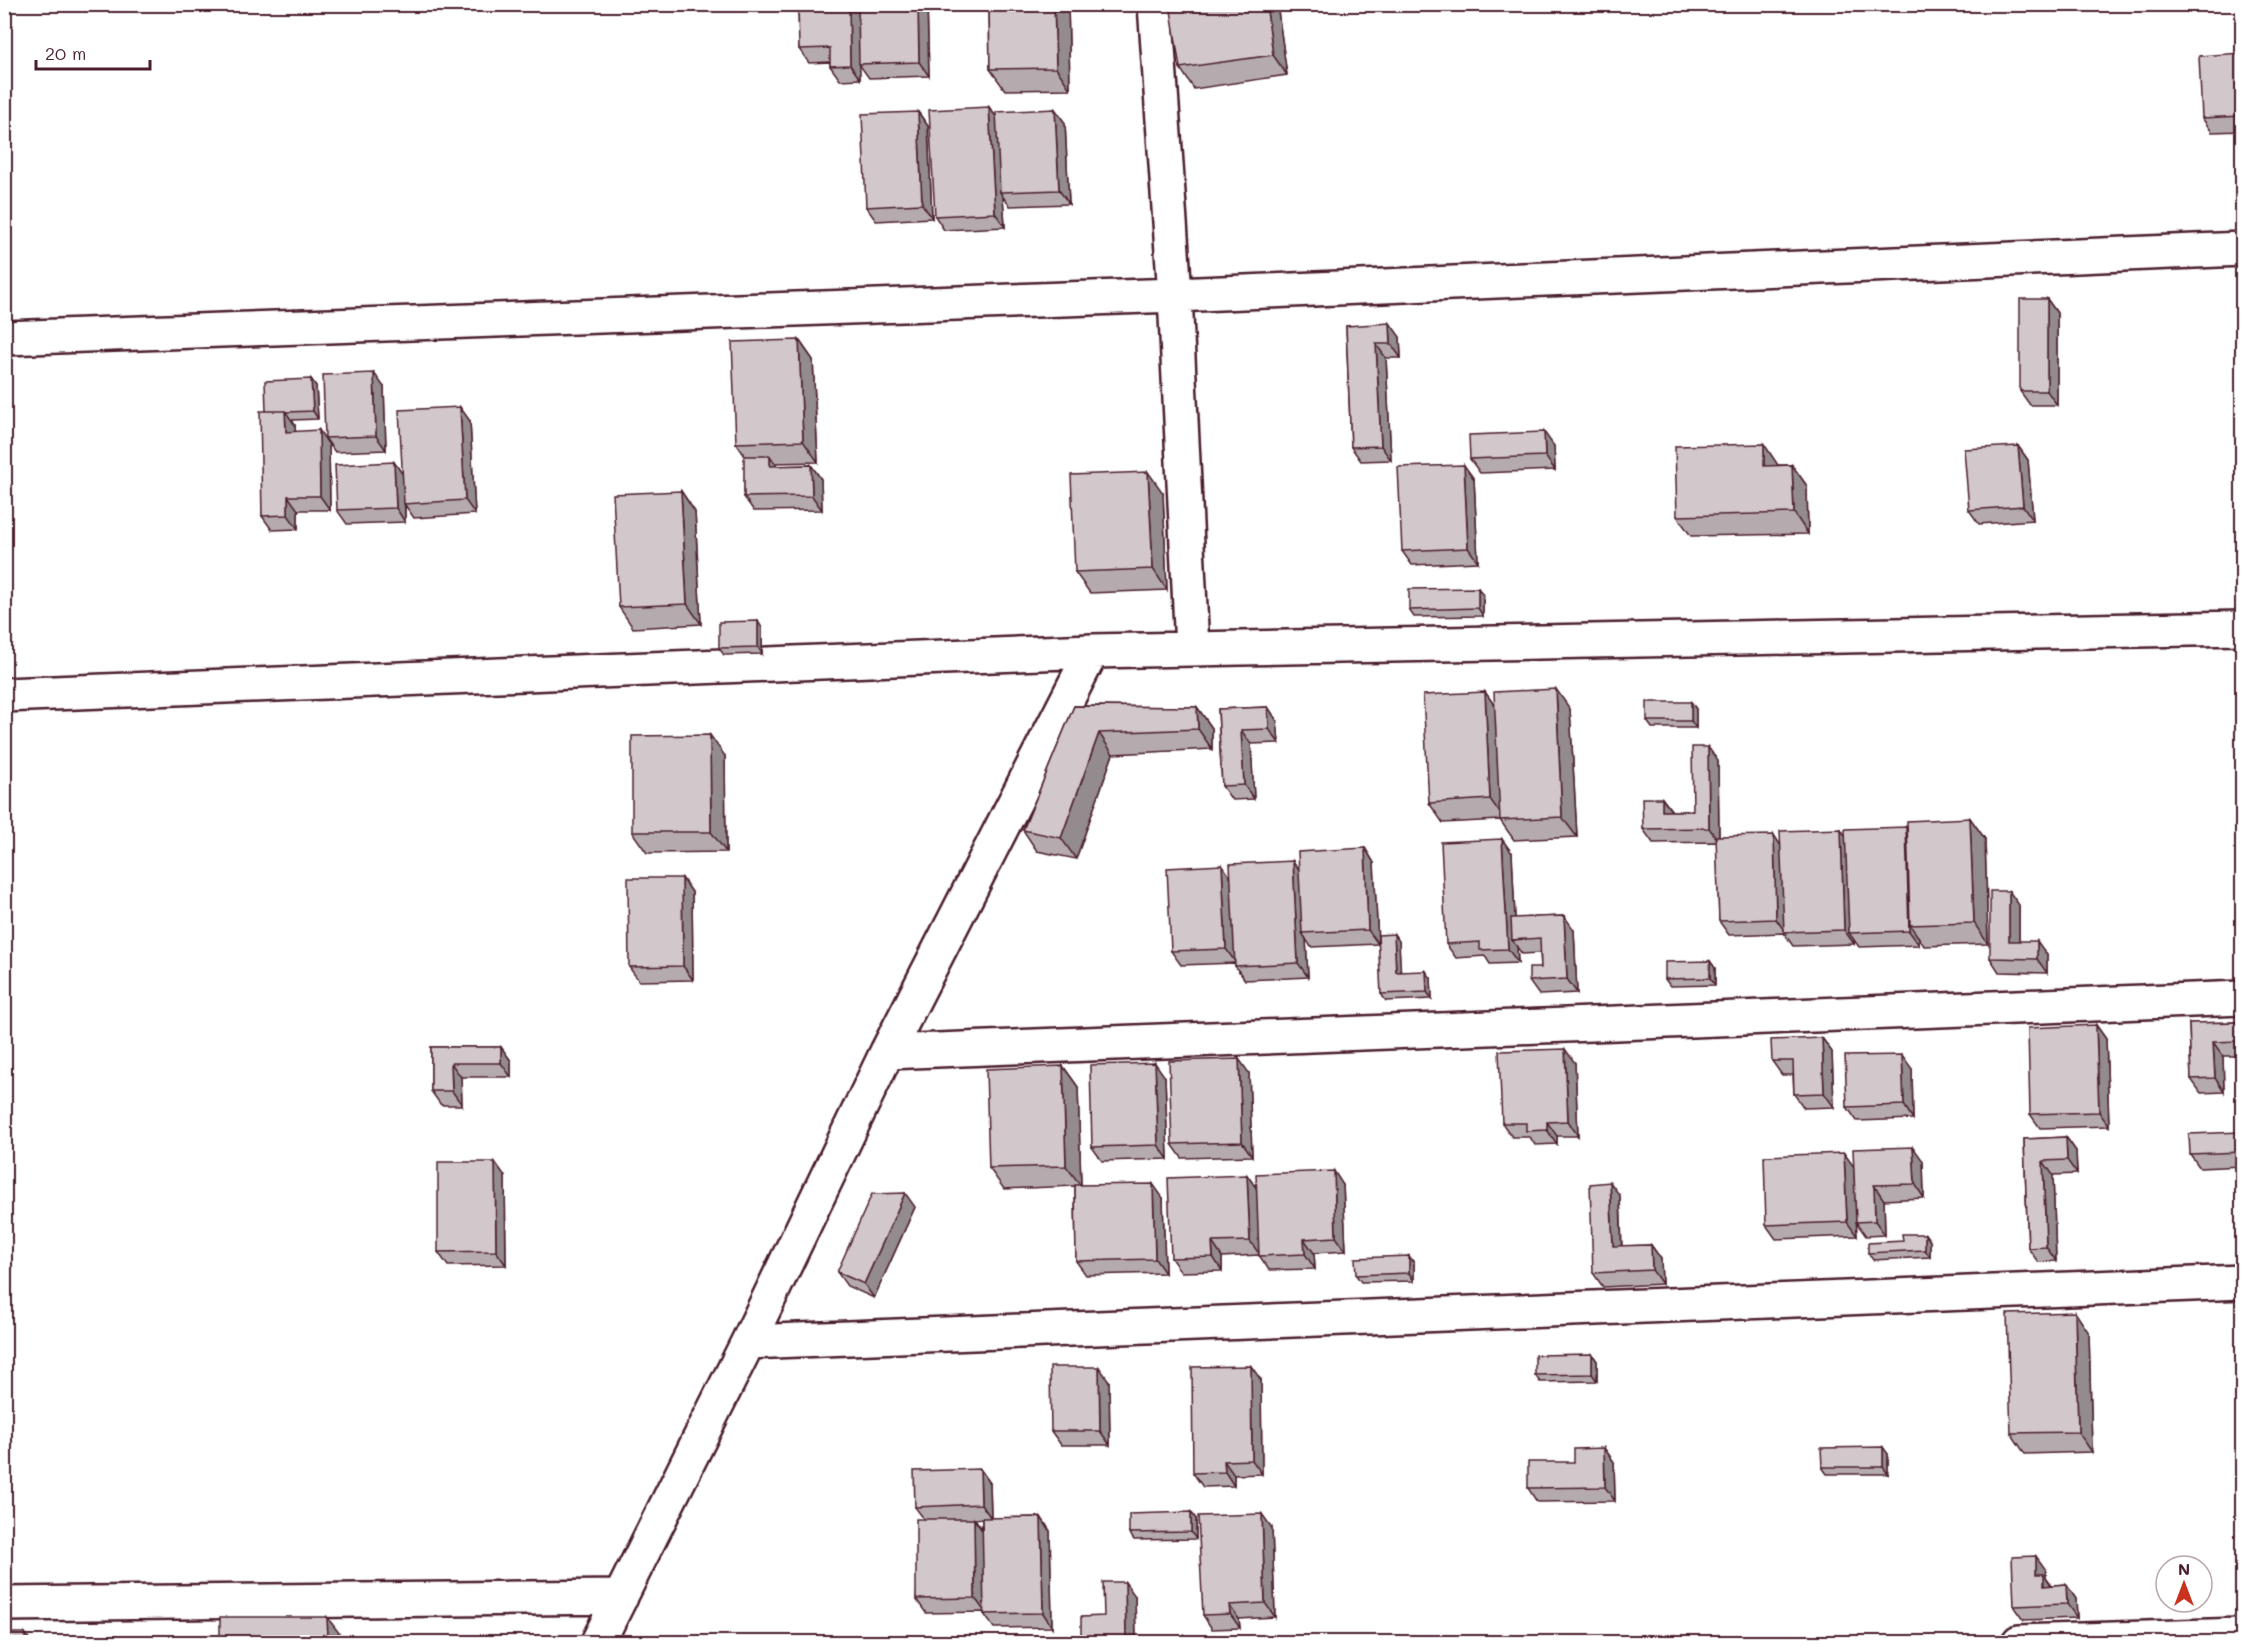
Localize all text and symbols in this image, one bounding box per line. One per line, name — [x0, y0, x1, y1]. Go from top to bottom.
scale bar — [36, 33, 150, 71]
text: 20 m — [45, 41, 86, 65]
north arrow — [2154, 1554, 2214, 1614]
text: N — [2178, 1558, 2190, 1579]

